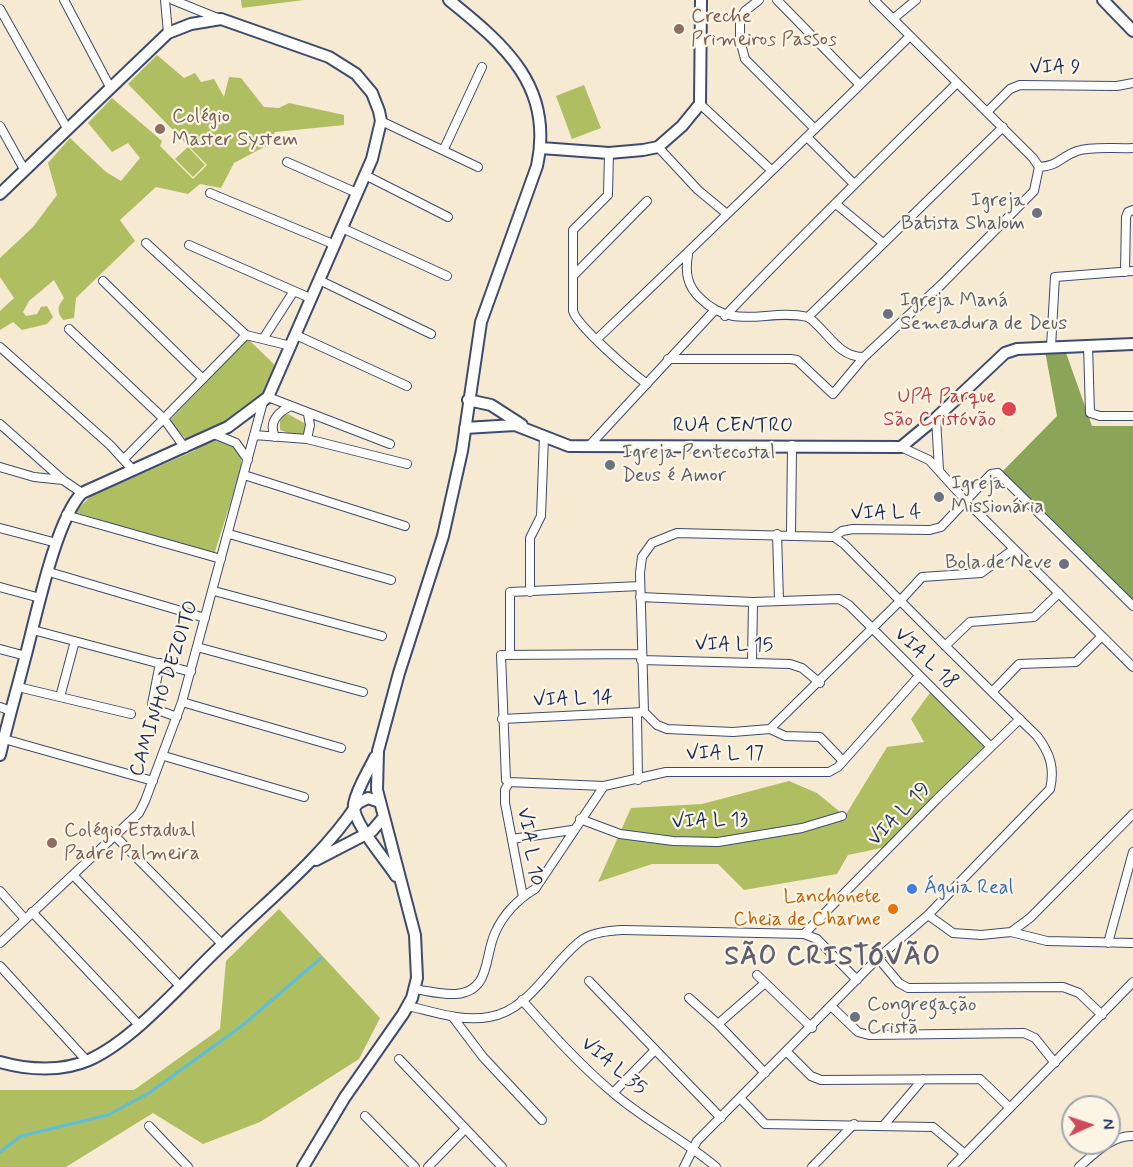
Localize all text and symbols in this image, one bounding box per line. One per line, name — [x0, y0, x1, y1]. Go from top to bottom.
place label: Creche Primeiros Passos — [691, 6, 837, 53]
marker: Creche Primeiros Passos — [672, 22, 686, 36]
street label: VIA 9 — [1030, 57, 1080, 81]
place label: Colégio Master System — [172, 106, 298, 153]
marker: Colégio Master System — [153, 122, 167, 136]
place label: Igreja Batista Shalom — [901, 190, 1025, 237]
marker: Igreja Batista Shalom — [1030, 206, 1044, 220]
place label: Igreja Maná Semeadura de Deus — [900, 290, 1067, 337]
marker: Igreja Maná Semeadura de Deus — [881, 307, 895, 321]
place label: UPA Parque São Cristóvão — [883, 386, 996, 433]
marker: UPA Parque São Cristóvão — [1000, 400, 1018, 418]
street label: RUA CENTRO — [673, 415, 793, 439]
place label: Igreja Pentecostal Deus é Amor — [622, 442, 775, 489]
marker: Igreja Pentecostal Deus é Amor — [603, 458, 617, 472]
place label: Igreja Missionária — [951, 473, 1044, 520]
marker: Igreja Missionária — [932, 490, 946, 504]
street label: VIA L 4 — [851, 501, 921, 527]
place label: Bola de Neve — [945, 552, 1052, 576]
marker: Bola de Neve — [1057, 557, 1071, 571]
street label: CAMINHO DEZOITO — [125, 598, 205, 780]
street label: VIA L 18 — [888, 623, 962, 695]
street label: VIA L 15 — [695, 633, 773, 659]
street label: VIA L 14 — [533, 687, 613, 713]
street label: VIA L 17 — [686, 743, 764, 767]
street label: VIA L 19 — [864, 778, 936, 852]
street label: VIA L 10 — [510, 806, 548, 888]
street label: VIA L 13 — [671, 809, 749, 835]
place label: Colégio Estadual Padre Palmeira — [64, 820, 200, 867]
marker: Colégio Estadual Padre Palmeira — [45, 836, 59, 850]
place label: Águia Real — [924, 877, 1013, 901]
marker: Águia Real — [905, 882, 919, 896]
place label: Lanchonete Cheia de Charme — [733, 886, 881, 933]
marker: Lanchonete Cheia de Charme — [886, 902, 900, 916]
district label: SÃO CRISTÓVÃO — [724, 943, 942, 975]
place label: Congregação Cristã — [867, 994, 976, 1041]
marker: Congregação Cristã — [848, 1010, 862, 1024]
street label: VIA L 35 — [575, 1033, 651, 1101]
north arrow — [1061, 1095, 1121, 1155]
text: N — [1097, 1118, 1118, 1130]

